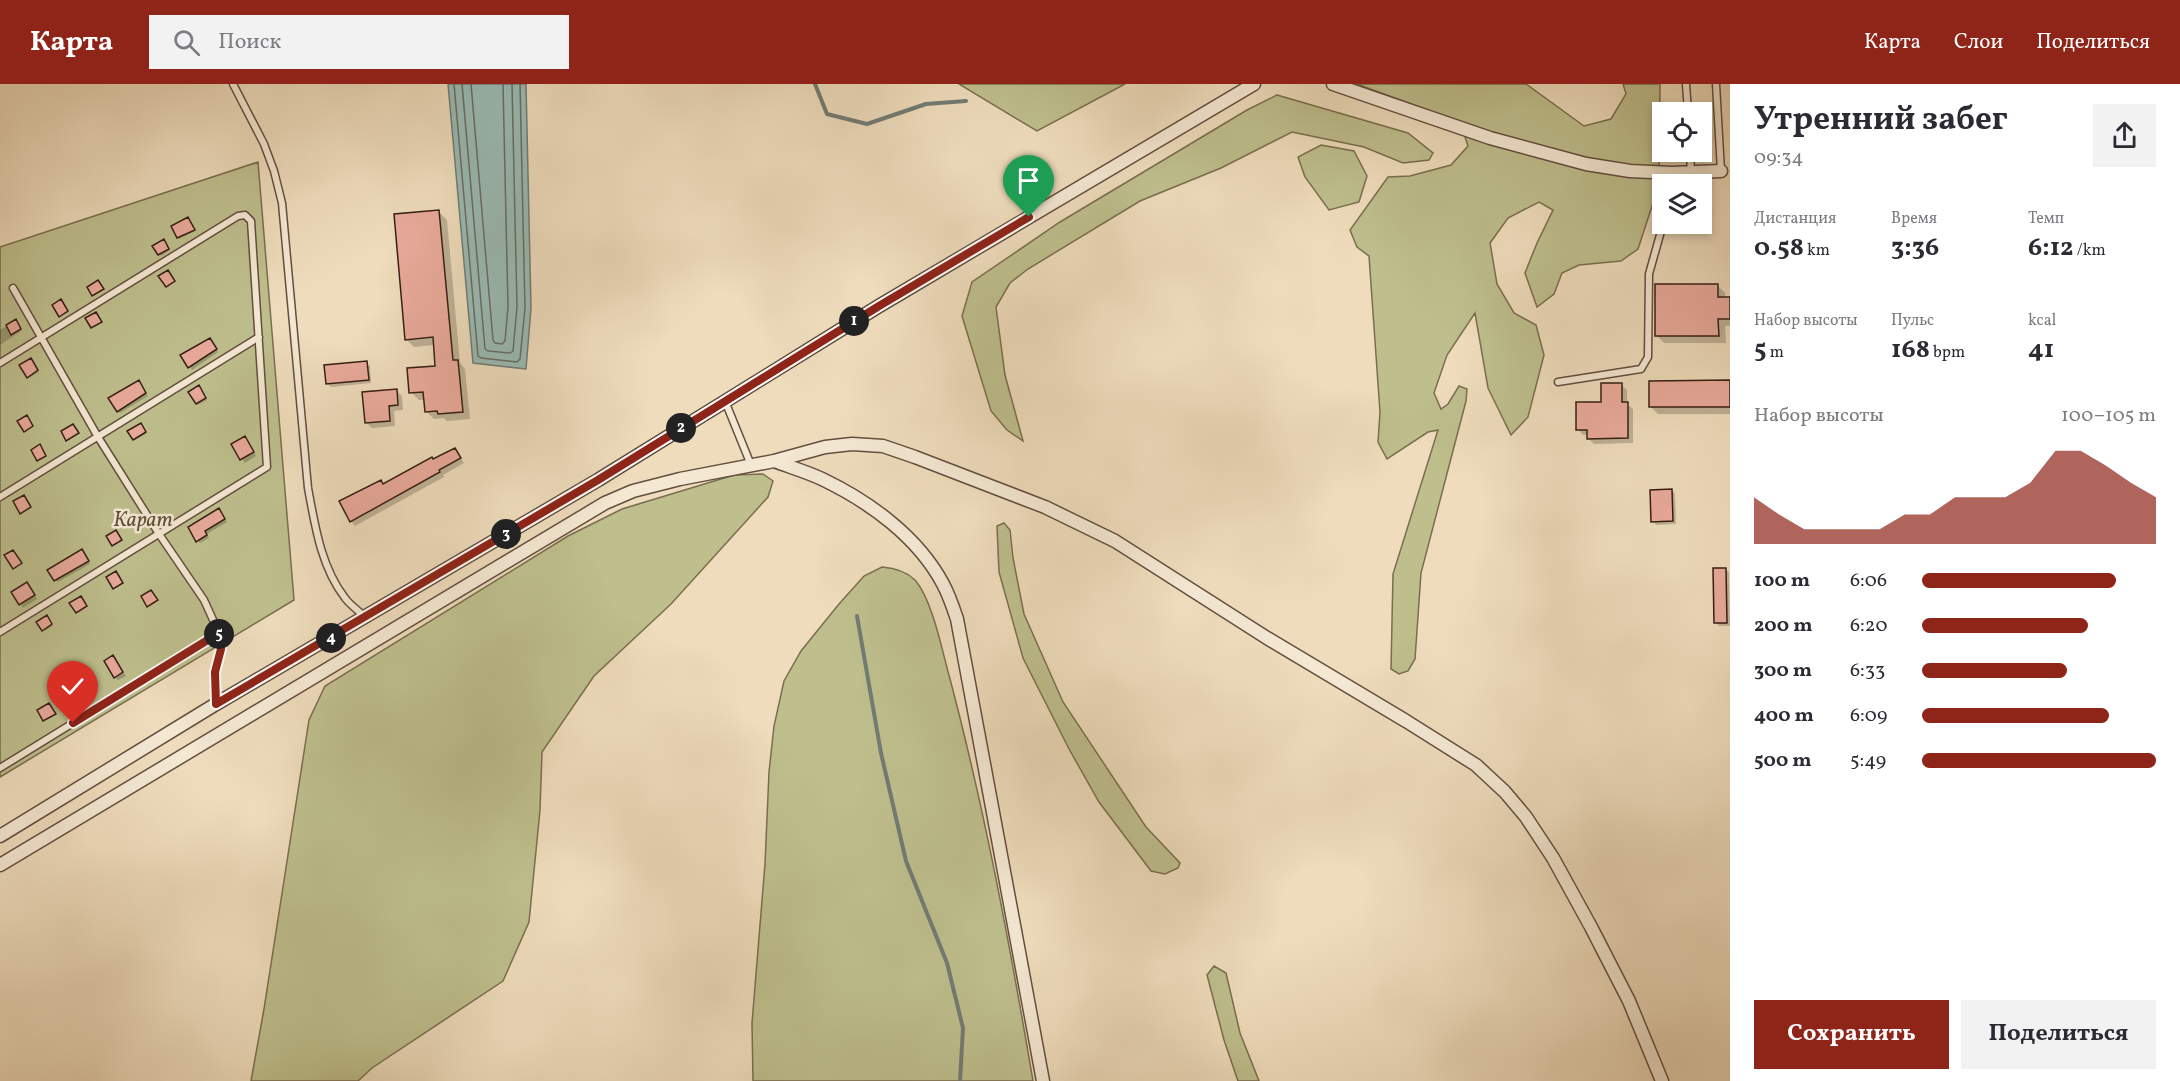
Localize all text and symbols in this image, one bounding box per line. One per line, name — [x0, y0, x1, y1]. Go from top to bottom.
search box — [149, 15, 569, 69]
text: Карта — [30, 23, 113, 62]
icon: search — [170, 26, 203, 59]
text: Поиск — [218, 27, 281, 58]
text: Карта — [1864, 28, 1921, 57]
text: Слои — [1954, 28, 2003, 57]
text: Поделиться — [2036, 28, 2150, 57]
text: Утренний забег — [1754, 98, 2008, 144]
map controls — [1652, 102, 1712, 234]
button: locate — [1652, 102, 1712, 162]
button: share — [2093, 104, 2156, 167]
text: 09:34 — [1754, 144, 1804, 172]
pin — [1003, 155, 1054, 217]
icon: arrive — [1012, 164, 1045, 197]
button: layers — [1652, 174, 1712, 234]
text: Дистанция — [1754, 208, 1836, 230]
text: Время — [1891, 208, 1937, 230]
text: Темп — [2028, 208, 2064, 230]
text: 0.58 — [1754, 230, 1804, 266]
text: 3:36 — [1891, 230, 1939, 266]
text: 6:12 — [2028, 230, 2074, 266]
text: km — [1804, 240, 1830, 262]
text: /km — [2074, 240, 2106, 262]
pin: 1 — [839, 306, 869, 336]
text: 1 — [851, 310, 857, 332]
text: Набор высоты — [1754, 310, 1858, 332]
text: Пульс — [1891, 310, 1934, 332]
text: kcal — [2028, 310, 2056, 332]
text: 5 — [1754, 332, 1767, 368]
text: 168 — [1891, 332, 1930, 368]
text: 41 — [2028, 332, 2054, 368]
text: m — [1767, 342, 1784, 364]
text: bpm — [1930, 342, 1965, 364]
text: Набор высоты — [1754, 402, 1884, 430]
text: 100–105 m — [2061, 402, 2156, 430]
pin: 2 — [666, 413, 696, 443]
text: 2 — [677, 417, 685, 439]
park label: Карат — [113, 506, 173, 535]
pin: 3 — [491, 519, 521, 549]
text: 3 — [502, 523, 510, 545]
text: 100 m — [1754, 567, 1810, 595]
text: 6:06 — [1850, 567, 1887, 595]
text: 200 m — [1754, 612, 1812, 640]
text: 6:20 — [1850, 612, 1887, 640]
pin: 5 — [204, 619, 234, 649]
text: 5 — [215, 623, 223, 645]
pin: 4 — [316, 623, 346, 653]
text: 4 — [326, 627, 336, 649]
text: 300 m — [1754, 657, 1812, 685]
text: 6:33 — [1850, 657, 1885, 685]
pin — [47, 661, 98, 723]
icon: check — [56, 670, 89, 703]
text: 400 m — [1754, 702, 1814, 730]
text: 6:09 — [1850, 702, 1887, 730]
text: 500 m — [1754, 747, 1812, 775]
text: 5:49 — [1850, 747, 1886, 775]
button: Сохранить — [1754, 1000, 1949, 1069]
button: Поделиться — [1961, 1000, 2156, 1069]

